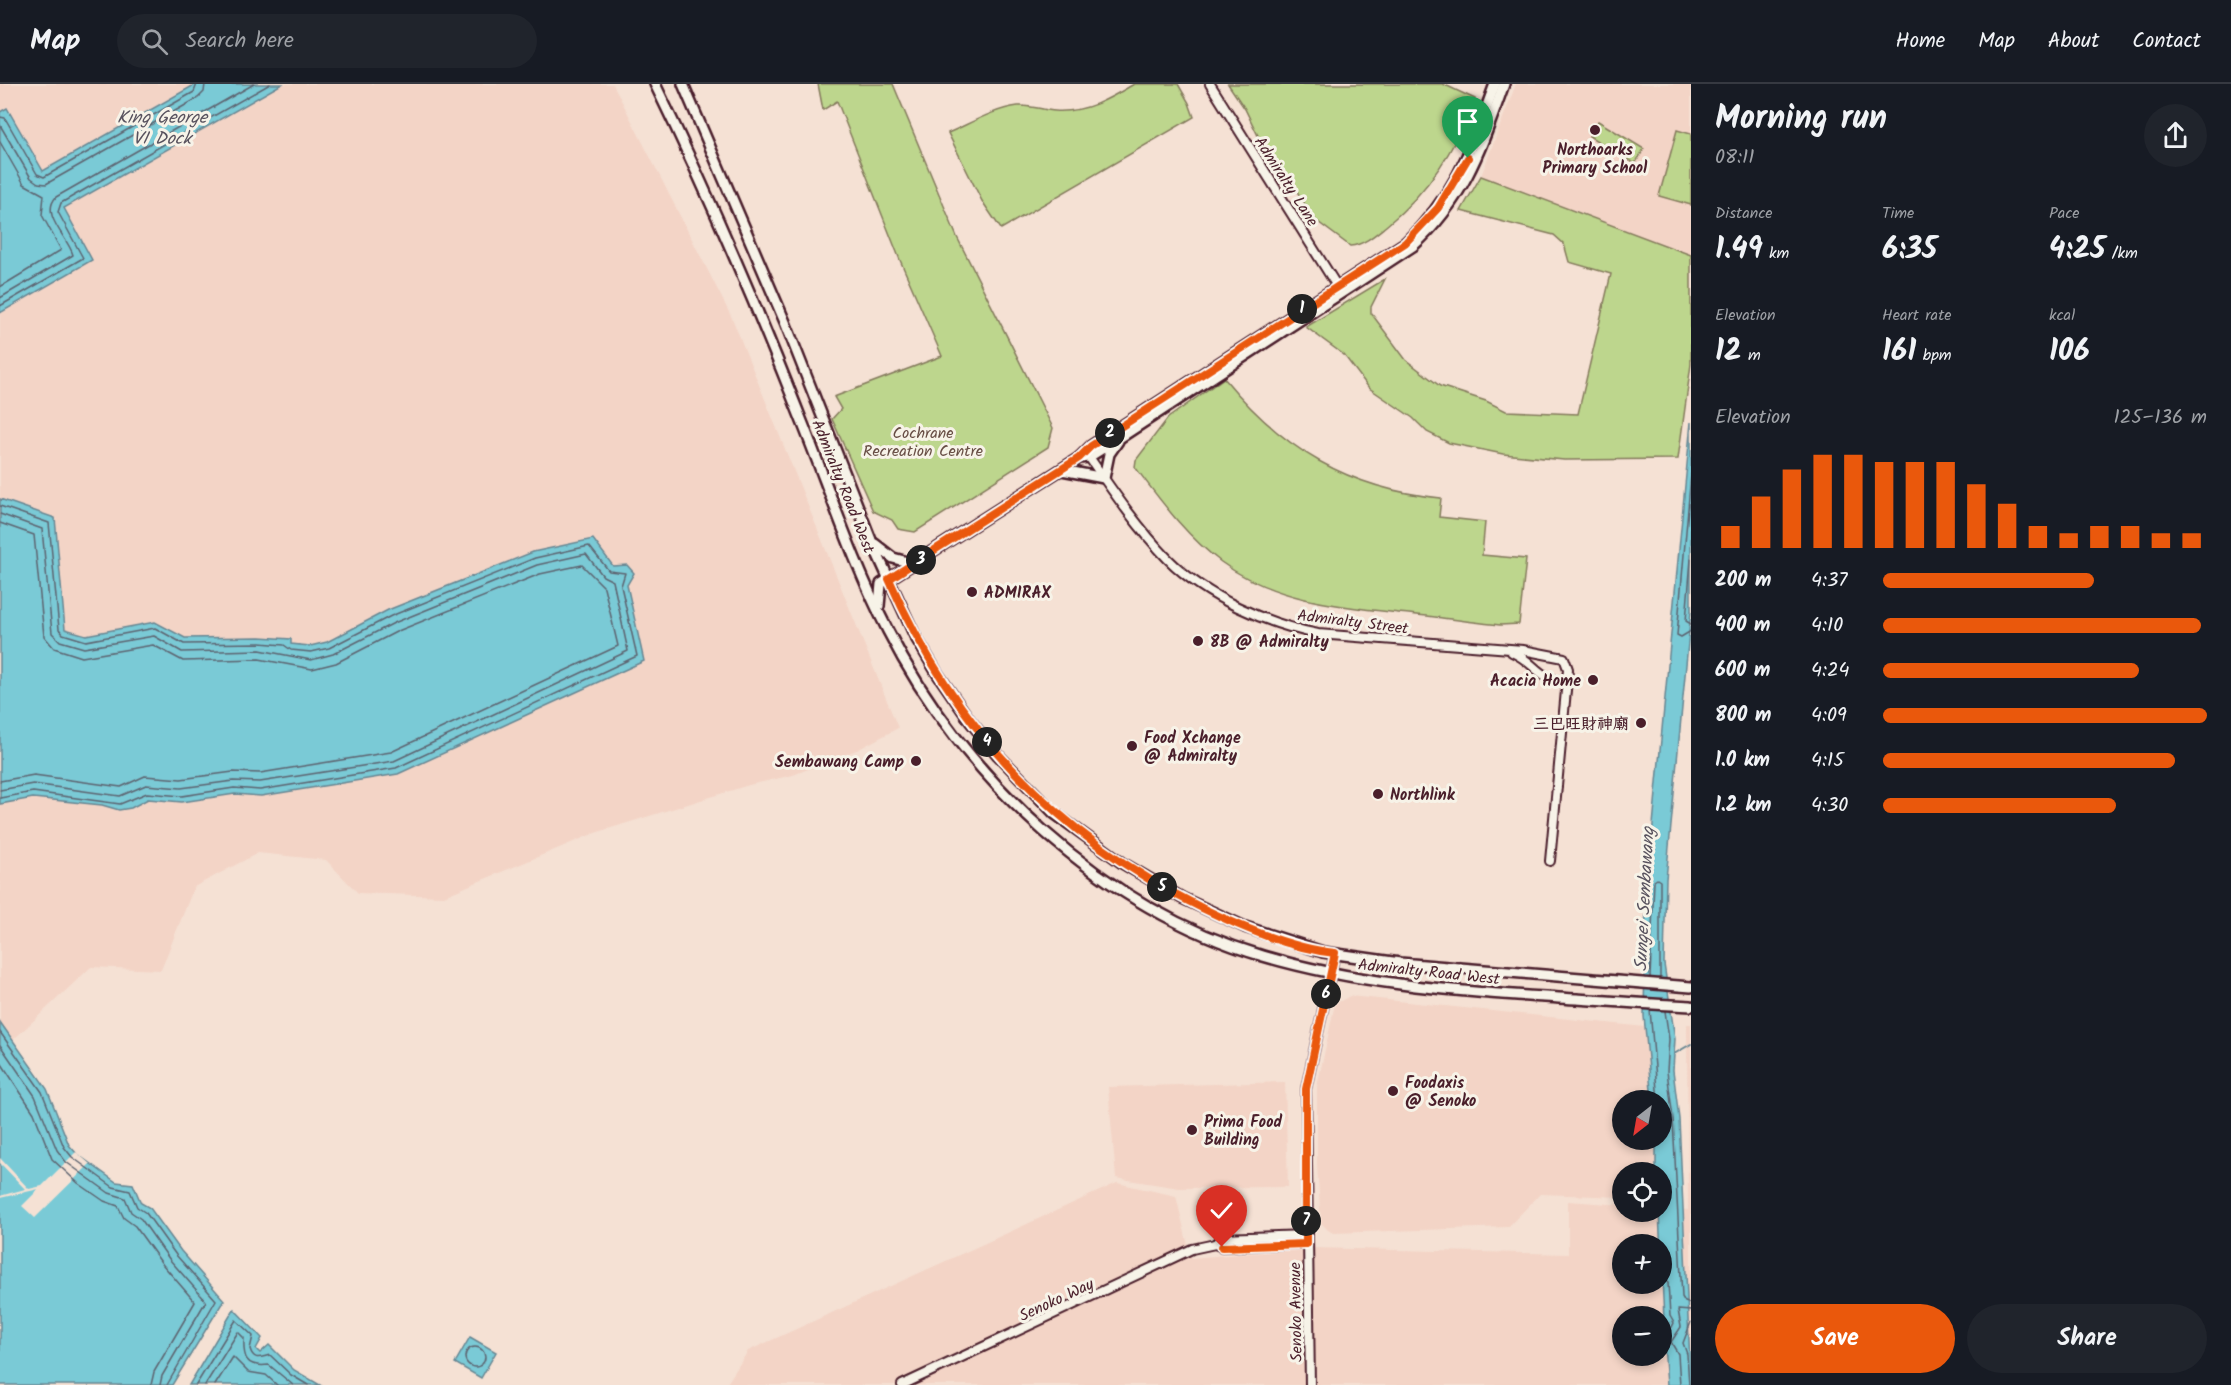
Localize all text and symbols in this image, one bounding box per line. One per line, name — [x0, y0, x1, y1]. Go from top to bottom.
search box — [117, 14, 537, 68]
text: Map — [30, 19, 81, 64]
text: Search here — [186, 24, 294, 59]
icon: search — [138, 25, 171, 58]
text: Home — [1896, 25, 1945, 58]
text: Map — [1978, 25, 2015, 58]
text: About — [2048, 25, 2099, 58]
text: Contact — [2132, 25, 2201, 58]
text: Morning run — [1715, 93, 1887, 146]
pin — [1442, 96, 1493, 158]
water label: King George VI Dock — [117, 104, 209, 154]
button: share — [2144, 104, 2207, 167]
icon: arrive — [1451, 105, 1484, 138]
marker: Northoarks Primary School — [1588, 123, 1602, 137]
street label: Admiralty Lane — [1247, 132, 1324, 232]
place label: Northoarks Primary School — [1543, 138, 1648, 181]
text: 08:11 — [1715, 142, 1755, 174]
text: Distance — [1715, 201, 1773, 226]
text: Time — [1882, 201, 1914, 226]
text: Pace — [2049, 201, 2080, 226]
text: 1.49 — [1715, 226, 1763, 274]
text: 6:35 — [1882, 226, 1937, 274]
text: 4:25 — [2049, 226, 2105, 274]
text: km — [1763, 241, 1789, 266]
text: /km — [2105, 241, 2138, 266]
pin: 1 — [1287, 294, 1317, 324]
text: 1 — [1300, 296, 1304, 321]
text: Elevation — [1715, 303, 1776, 328]
text: Heart rate — [1882, 303, 1952, 328]
text: kcal — [2049, 303, 2075, 328]
text: 12 — [1715, 328, 1742, 376]
text: 161 — [1882, 328, 1916, 376]
text: 106 — [2049, 328, 2090, 376]
text: m — [1742, 343, 1761, 368]
text: bpm — [1916, 343, 1952, 368]
text: Elevation — [1715, 402, 1791, 434]
text: 125–136 m — [2113, 402, 2207, 434]
street label: Admiralty Road West — [804, 416, 881, 558]
pin: 2 — [1095, 418, 1125, 448]
text: 2 — [1105, 420, 1115, 445]
park label: Cochrane Recreation Centre — [863, 421, 983, 464]
pin: 3 — [906, 545, 936, 575]
text: 3 — [917, 547, 925, 572]
text: 200 m — [1715, 565, 1771, 597]
text: 4:37 — [1811, 565, 1848, 597]
place label: ADMIRAX — [984, 581, 1051, 606]
marker: ADMIRAX — [965, 585, 979, 599]
street label: Admiralty Street — [1296, 603, 1411, 642]
text: 400 m — [1715, 610, 1771, 642]
text: 4:10 — [1811, 610, 1843, 642]
place label: 8B @ Admiralty — [1210, 630, 1329, 655]
marker: 8B @ Admiralty — [1191, 634, 1205, 648]
text: 600 m — [1715, 655, 1770, 687]
text: 4:24 — [1811, 655, 1850, 687]
place label: Acacia Home — [1490, 669, 1581, 694]
marker: Acacia Home — [1586, 673, 1600, 687]
text: 800 m — [1715, 700, 1771, 732]
text: 4:09 — [1811, 700, 1847, 732]
place label: 三巴旺財神廟 — [1533, 712, 1629, 737]
marker: 三巴旺財神廟 — [1634, 716, 1648, 730]
place label: Food Xchange @ Admiralty — [1144, 726, 1241, 769]
pin: 4 — [972, 727, 1002, 757]
text: 4 — [983, 729, 991, 754]
marker: Food Xchange @ Admiralty — [1125, 739, 1139, 753]
text: 1.0 km — [1715, 745, 1770, 777]
text: 4:15 — [1811, 745, 1844, 777]
place label: Sembawang Camp — [775, 750, 904, 775]
marker: Sembawang Camp — [909, 754, 923, 768]
place label: Northlink — [1390, 783, 1456, 808]
marker: Northlink — [1371, 787, 1385, 801]
text: 1.2 km — [1715, 790, 1771, 822]
text: 4:30 — [1811, 790, 1848, 822]
water label: Sungei Sembawang — [1627, 825, 1664, 972]
pin: 5 — [1147, 872, 1177, 902]
text: 5 — [1158, 874, 1166, 899]
street label: Admiralty Road West — [1357, 953, 1502, 992]
pin: 6 — [1311, 979, 1341, 1009]
text: 6 — [1322, 981, 1330, 1006]
place label: Foodaxis @ Senoko — [1405, 1071, 1476, 1114]
marker: Foodaxis @ Senoko — [1386, 1084, 1400, 1098]
north arrow — [1612, 1090, 1672, 1150]
map controls — [1612, 1090, 1672, 1366]
place label: Prima Food Building — [1204, 1110, 1282, 1153]
marker: Prima Food Building — [1185, 1123, 1199, 1137]
button: locate — [1612, 1162, 1672, 1222]
pin — [1196, 1185, 1247, 1247]
icon: check — [1205, 1194, 1238, 1227]
pin: 7 — [1291, 1206, 1321, 1236]
text: 7 — [1302, 1208, 1310, 1233]
button: + — [1612, 1234, 1672, 1294]
street label: Senoko Avenue — [1283, 1262, 1310, 1362]
street label: Senoko Way — [1015, 1272, 1099, 1329]
button: Save — [1715, 1304, 1955, 1373]
button: Share — [1967, 1304, 2207, 1373]
button: − — [1612, 1306, 1672, 1366]

